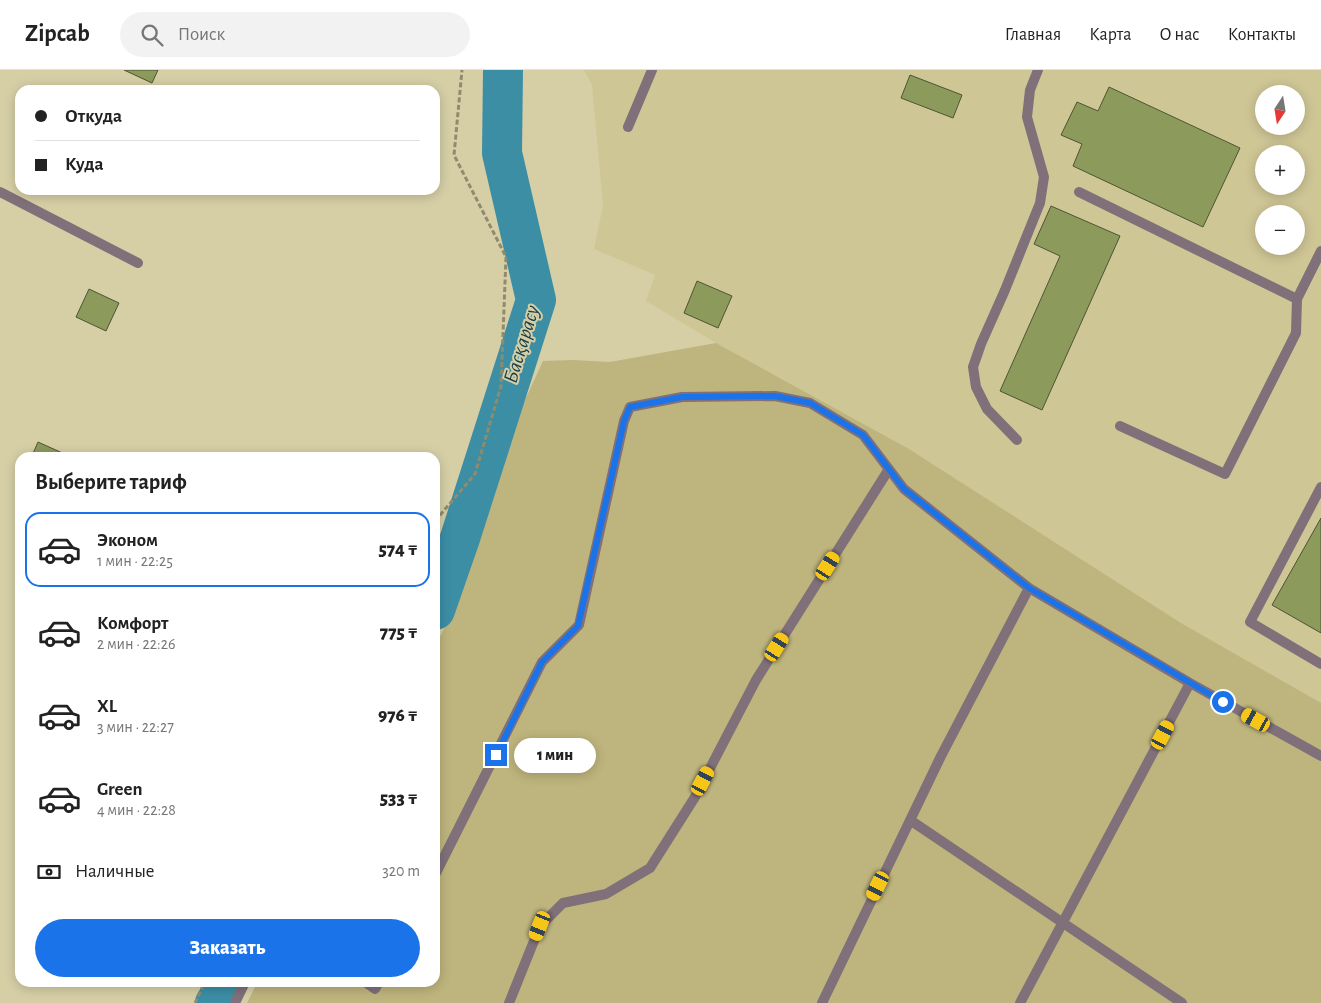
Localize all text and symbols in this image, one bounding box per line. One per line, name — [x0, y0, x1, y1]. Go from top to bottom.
search box — [120, 12, 470, 57]
icon: search — [138, 21, 166, 49]
text: Zipcab — [25, 22, 90, 46]
text: Поиск — [178, 25, 225, 44]
text: Главная — [1005, 26, 1061, 44]
text: Карта — [1089, 26, 1131, 44]
text: О нас — [1159, 26, 1200, 44]
text: Контакты — [1228, 26, 1296, 44]
north arrow — [1255, 85, 1305, 135]
map controls — [1255, 85, 1305, 255]
text: Откуда — [65, 107, 122, 126]
button: + — [1255, 145, 1305, 195]
text: Куда — [65, 155, 104, 174]
button: − — [1255, 205, 1305, 255]
water label: Басқарасу — [500, 302, 544, 386]
text: Выберите тариф — [35, 471, 187, 493]
icon: car — [37, 527, 82, 572]
text: Эконом — [97, 531, 158, 550]
text: 574 ₸ — [378, 540, 418, 559]
car — [813, 549, 842, 583]
text: 1 мин · 22:25 — [97, 553, 173, 569]
icon: car — [37, 610, 82, 655]
text: Комфорт — [97, 614, 168, 633]
text: 775 ₸ — [380, 623, 418, 642]
car — [762, 630, 791, 664]
text: 2 мин · 22:26 — [97, 636, 175, 652]
route start — [1212, 691, 1234, 713]
icon: car — [37, 693, 82, 738]
text: XL — [97, 697, 117, 716]
text: 976 ₸ — [378, 706, 418, 725]
car — [1239, 706, 1272, 734]
car — [1149, 718, 1176, 752]
text: 3 мин · 22:27 — [97, 719, 174, 735]
callout: 1 мин — [514, 738, 596, 772]
route end — [485, 744, 507, 766]
text: 1 мин — [537, 747, 573, 763]
car — [689, 764, 716, 798]
icon: car — [37, 776, 82, 821]
text: Green — [97, 780, 143, 799]
text: 533 ₸ — [380, 789, 418, 808]
text: 4 мин · 22:28 — [97, 802, 176, 818]
icon: cash — [35, 858, 63, 886]
text: Наличные — [75, 862, 155, 881]
text: 320 m — [382, 863, 420, 879]
car — [864, 869, 891, 903]
car — [527, 909, 552, 943]
button: Заказать — [35, 919, 420, 977]

